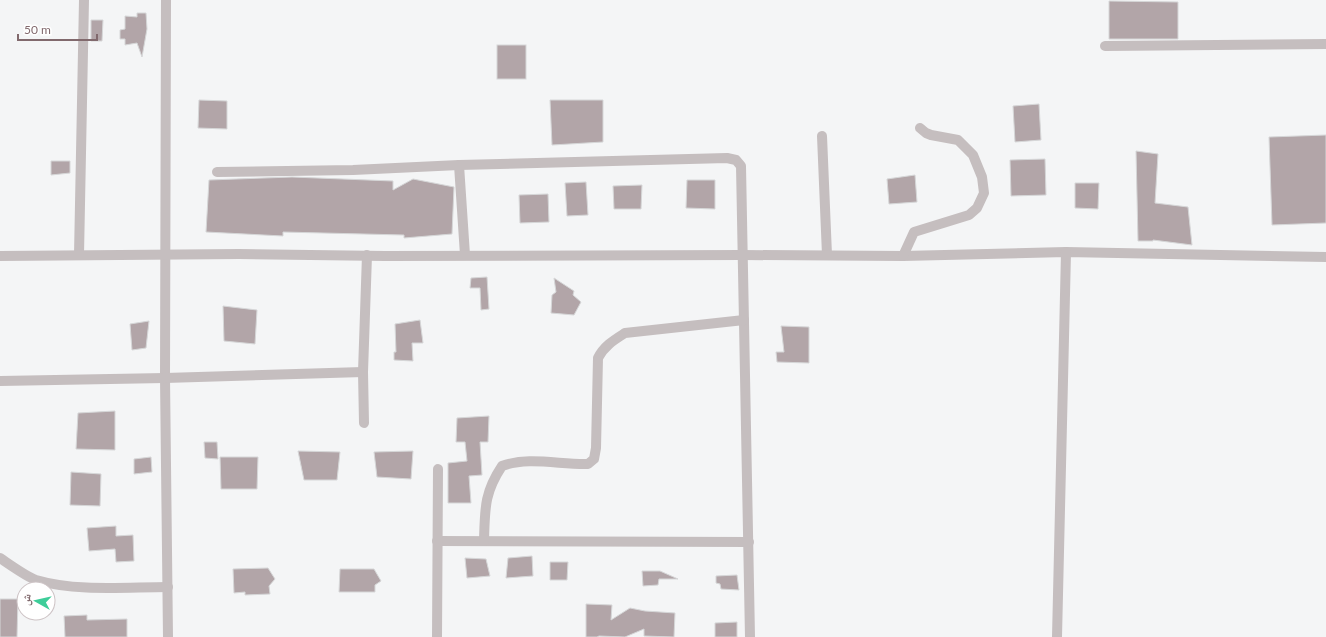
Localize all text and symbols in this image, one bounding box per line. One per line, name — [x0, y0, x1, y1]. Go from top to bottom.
scale bar — [18, 16, 97, 42]
text: 50 m — [24, 22, 51, 37]
north arrow — [16, 581, 56, 621]
text: ش — [18, 593, 35, 607]

